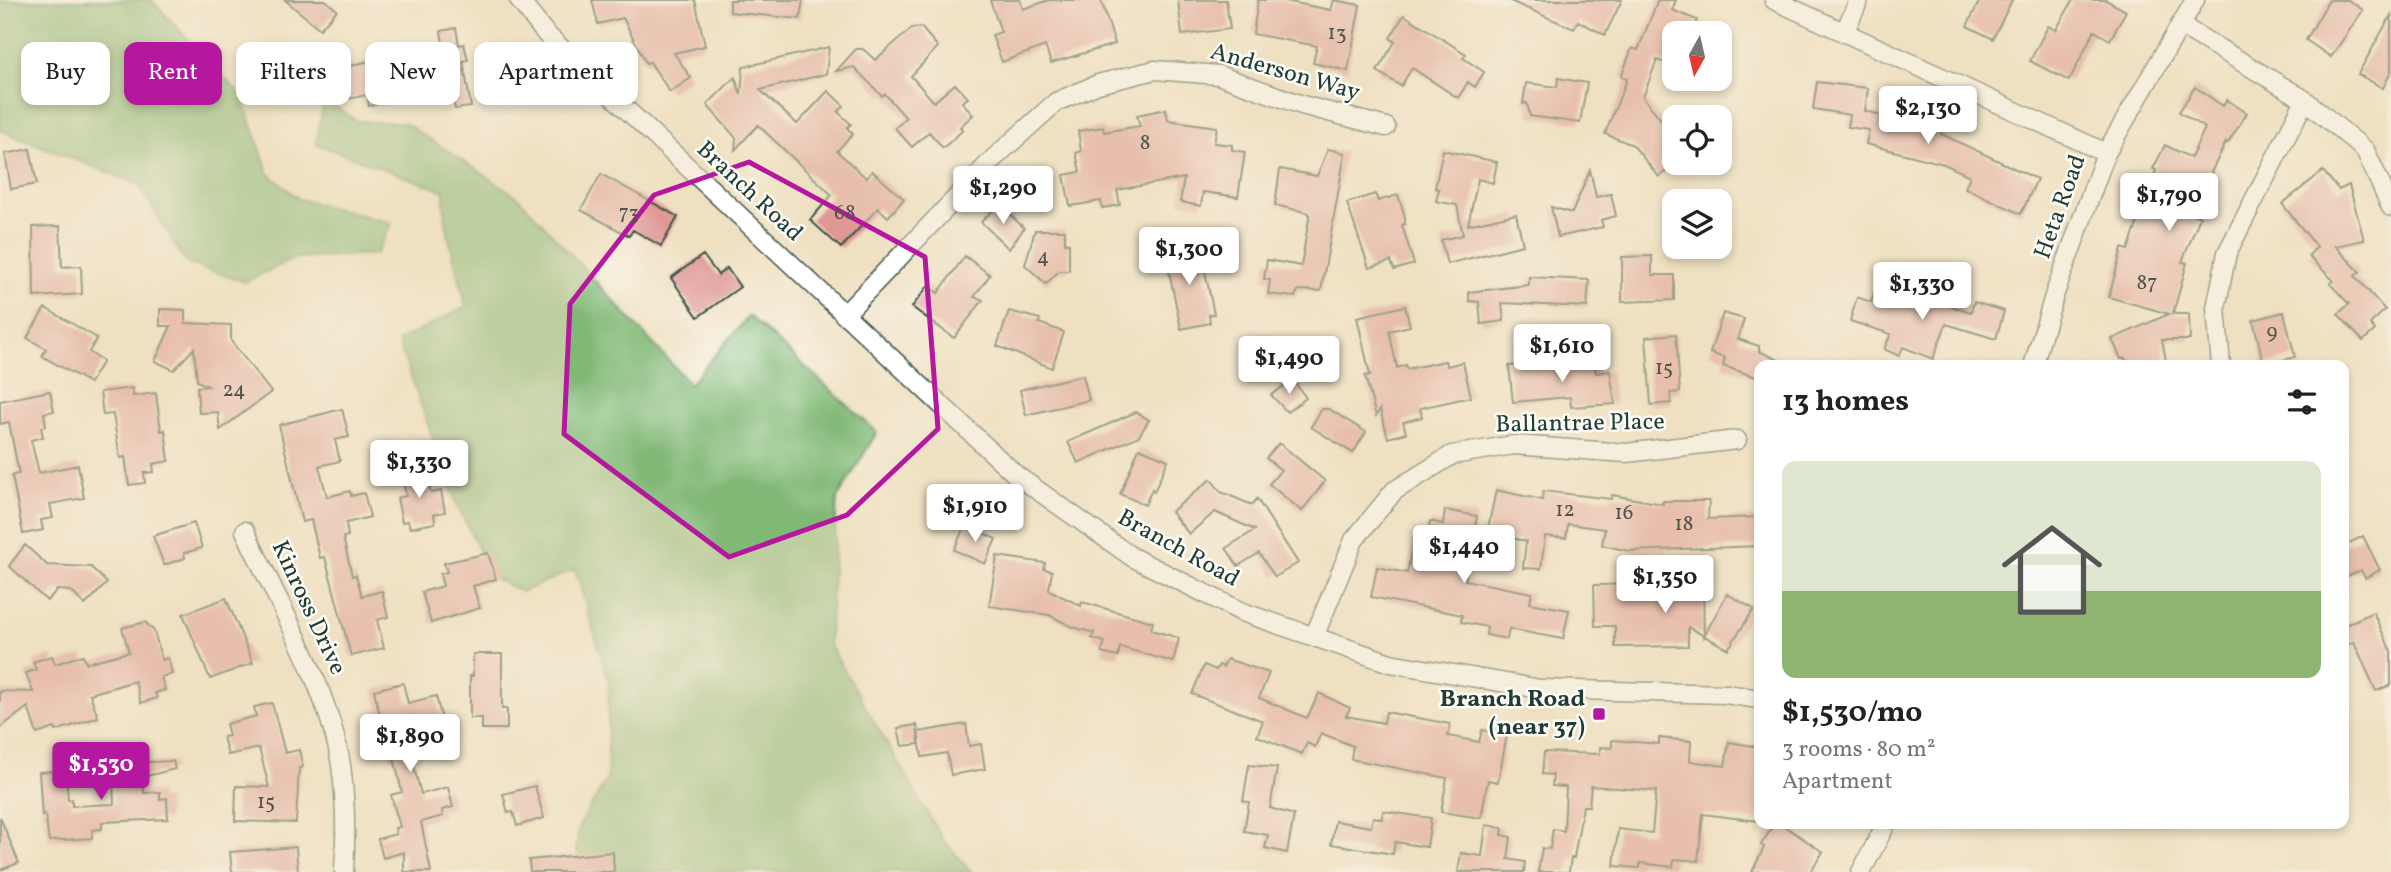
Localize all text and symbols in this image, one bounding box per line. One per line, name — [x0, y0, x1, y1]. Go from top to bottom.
house number: 13 — [1328, 19, 1346, 48]
north arrow — [1662, 21, 1732, 91]
map controls — [1662, 21, 1732, 259]
street label: Anderson Way — [1206, 35, 1364, 111]
chip: Buy — [21, 42, 110, 105]
chip: Rent — [124, 42, 222, 105]
chip: Filters — [236, 42, 351, 105]
chip: New — [365, 42, 460, 105]
chip: Apartment — [474, 42, 638, 105]
pin: $2,130 — [1871, 86, 1985, 146]
text: $2,130 — [1895, 93, 1961, 125]
button: locate — [1662, 105, 1732, 175]
house number: 8 — [1140, 129, 1150, 158]
street label: Branch Road — [688, 134, 810, 250]
street label: Heta Road — [2026, 150, 2096, 264]
pin: $1,290 — [946, 166, 1060, 226]
text: $1,290 — [969, 173, 1037, 205]
pin: $1,790 — [2112, 174, 2226, 233]
text: $1,790 — [2136, 180, 2202, 212]
button: layers — [1662, 189, 1732, 259]
house number: 73 — [619, 199, 639, 228]
house number: 68 — [834, 199, 856, 228]
pin: $1,300 — [1132, 228, 1246, 287]
text: $1,300 — [1155, 234, 1223, 266]
house number: 4 — [1037, 243, 1049, 272]
pin: $1,330 — [1865, 262, 1979, 322]
text: $1,330 — [1889, 269, 1955, 301]
house number: 87 — [2137, 269, 2157, 298]
house number: 9 — [2267, 318, 2278, 347]
pin: $1,610 — [1505, 324, 1619, 384]
text: $1,610 — [1530, 331, 1594, 363]
pin: $1,490 — [1232, 336, 1346, 396]
text: $1,490 — [1254, 343, 1324, 375]
house number: 15 — [1655, 354, 1673, 383]
house number: 24 — [222, 376, 246, 405]
text: 13 homes — [1782, 381, 1909, 423]
icon: filters — [2283, 383, 2321, 421]
street label: Ballantrae Place — [1495, 406, 1665, 442]
pin: $1,330 — [362, 440, 476, 500]
text: $1,330 — [386, 447, 452, 479]
pin: $1,910 — [918, 484, 1032, 544]
text: $1,910 — [943, 491, 1007, 523]
house number: 12 — [1555, 496, 1575, 525]
house number: 16 — [1615, 499, 1633, 528]
street label: Branch Road — [1111, 501, 1245, 597]
icon: home — [1989, 507, 2115, 633]
house number: 18 — [1675, 510, 1693, 539]
pin: $1,440 — [1407, 526, 1521, 585]
text: $1,440 — [1429, 532, 1499, 564]
street label: Kinross Drive — [262, 535, 354, 681]
pin: $1,350 — [1608, 556, 1722, 615]
text: $1,350 — [1632, 562, 1698, 594]
place label: Branch Road (near 37) — [1440, 683, 1585, 745]
text: $1,530/mo — [1782, 692, 1922, 734]
marker: Branch Road (near 37) — [1591, 706, 1607, 722]
pin: $1,890 — [353, 714, 467, 774]
text: $1,890 — [376, 721, 444, 753]
text: 3 rooms · 80 m² — [1782, 734, 1935, 766]
pin: $1,530 — [44, 742, 158, 802]
text: $1,530 — [68, 749, 134, 781]
text: Apartment — [1782, 766, 1893, 798]
house number: 15 — [257, 788, 275, 817]

